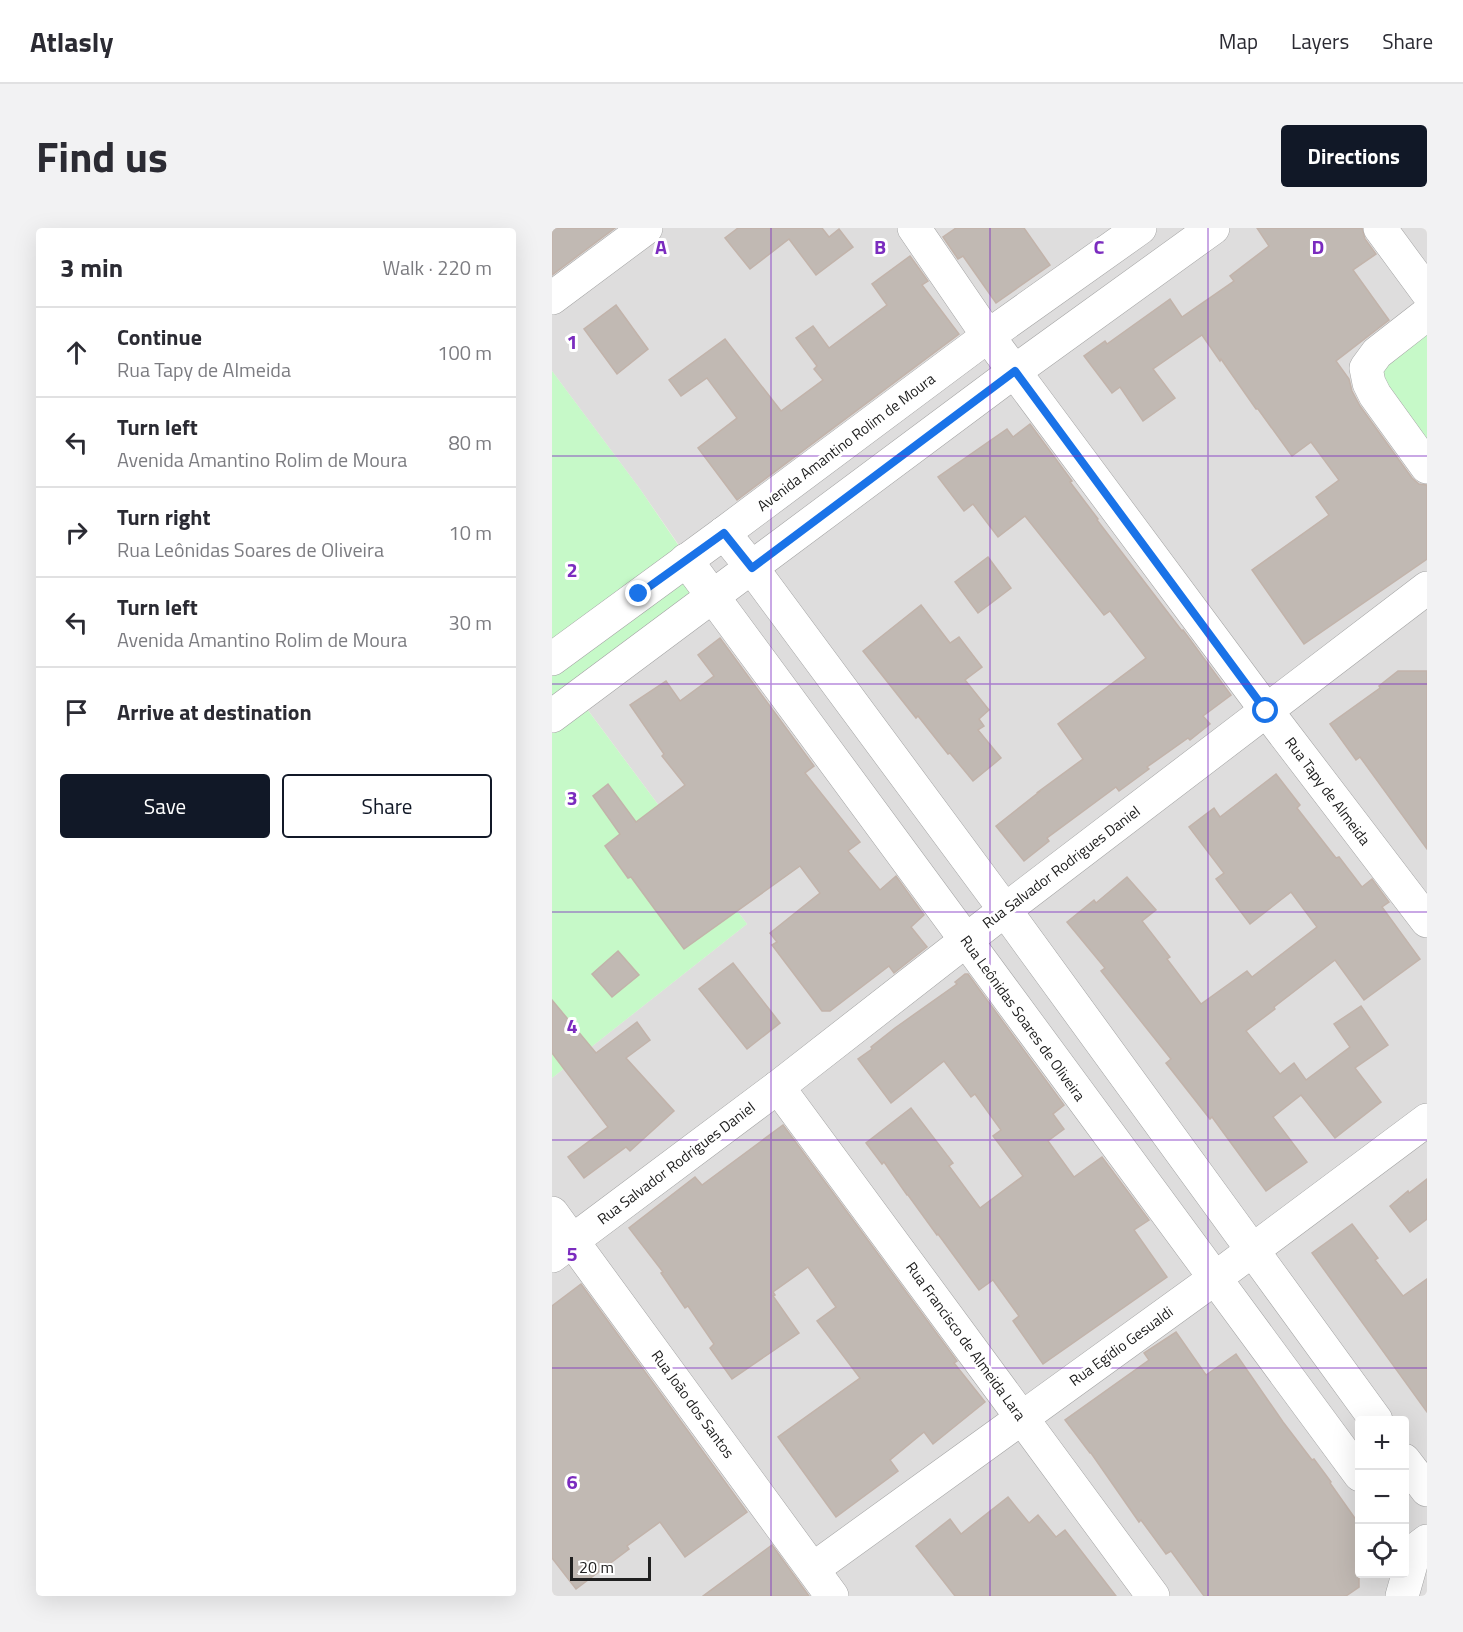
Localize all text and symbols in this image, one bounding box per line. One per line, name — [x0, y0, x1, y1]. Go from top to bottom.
text: Atlasly — [30, 20, 113, 63]
text: Map — [1219, 25, 1258, 57]
text: Layers — [1291, 25, 1349, 57]
text: Share — [1382, 25, 1433, 57]
text: Find us — [36, 124, 168, 188]
button: Directions — [1281, 125, 1427, 187]
text: A — [655, 231, 667, 262]
text: B — [874, 231, 886, 262]
text: C — [1094, 231, 1105, 262]
text: D — [1312, 231, 1324, 262]
text: 3 min — [60, 248, 123, 287]
text: Walk · 220 m — [383, 252, 492, 283]
text: Continue — [117, 320, 202, 354]
text: 1 — [566, 326, 578, 357]
icon: ahead — [60, 336, 93, 369]
text: 100 m — [437, 337, 492, 368]
text: Rua Tapy de Almeida — [117, 354, 291, 385]
street label: Avenida Amantino Rolim de Moura — [752, 367, 940, 517]
text: Turn left — [117, 410, 198, 444]
icon: left — [60, 426, 93, 459]
text: 80 m — [448, 427, 492, 458]
text: Avenida Amantino Rolim de Moura — [117, 444, 407, 475]
text: Turn right — [117, 500, 211, 534]
icon: right — [60, 516, 93, 549]
text: 10 m — [448, 517, 492, 548]
text: Rua Leônidas Soares de Oliveira — [117, 534, 384, 565]
text: 2 — [566, 554, 578, 585]
route end — [625, 580, 651, 606]
text: Turn left — [117, 590, 198, 624]
icon: left — [60, 606, 93, 639]
text: 30 m — [448, 607, 492, 638]
text: Avenida Amantino Rolim de Moura — [117, 624, 407, 655]
text: Arrive at destination — [117, 695, 312, 729]
icon: arrive — [60, 696, 93, 729]
route start — [1252, 697, 1278, 723]
street label: Rua Tapy de Almeida — [1280, 732, 1377, 850]
button: Save — [60, 774, 270, 838]
button: Share — [282, 774, 492, 838]
text: 3 — [566, 782, 578, 813]
street label: Rua Salvador Rodrigues Daniel — [977, 800, 1145, 934]
street label: Rua Leônidas Soares de Oliveira — [955, 930, 1091, 1106]
text: 4 — [566, 1010, 578, 1041]
street label: Rua Salvador Rodrigues Daniel — [592, 1096, 760, 1230]
text: 5 — [566, 1238, 578, 1269]
street label: Rua Francisco de Almeida Lara — [900, 1257, 1032, 1426]
street label: Rua Egídio Gesualdi — [1064, 1300, 1178, 1392]
street label: Rua João dos Santos — [646, 1345, 740, 1463]
map controls — [1355, 1416, 1409, 1578]
button: + — [1355, 1416, 1409, 1470]
text: 6 — [566, 1466, 578, 1497]
button: − — [1355, 1470, 1409, 1524]
button: locate — [1355, 1524, 1409, 1578]
scale bar — [570, 1554, 651, 1582]
text: 20 m — [579, 1555, 614, 1579]

